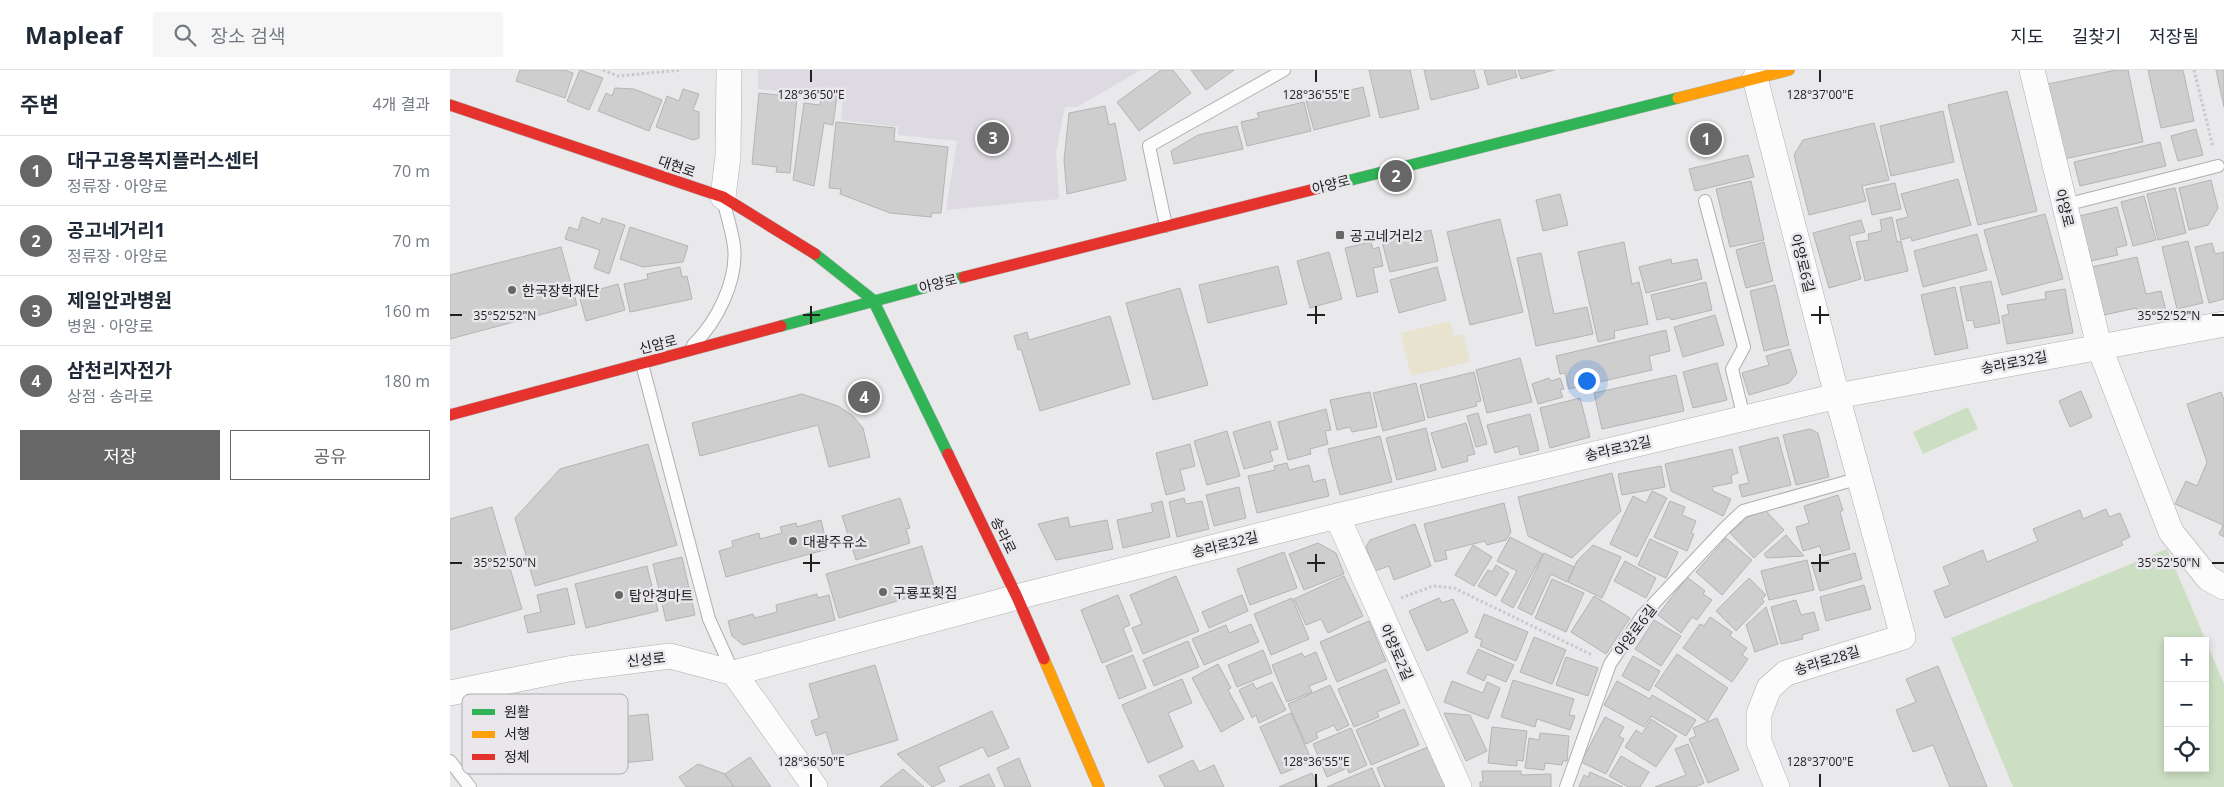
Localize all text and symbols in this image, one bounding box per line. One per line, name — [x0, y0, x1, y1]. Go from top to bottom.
search box — [153, 12, 503, 57]
text: Mapleaf — [25, 18, 123, 51]
icon: search — [171, 21, 199, 49]
text: 장소 검색 — [211, 23, 285, 49]
text: 지도 — [2011, 24, 2044, 48]
text: 길찾기 — [2072, 24, 2121, 48]
text: 저장됨 — [2149, 24, 2199, 48]
text: 128°36'50"E — [777, 86, 845, 103]
text: 128°36'55"E — [1282, 86, 1350, 103]
text: 128°37'00"E — [1786, 86, 1854, 103]
text: 주변 — [20, 90, 59, 118]
text: 4개 결과 — [373, 93, 430, 115]
pin: 3 — [977, 119, 1009, 157]
pin: 1 — [1690, 120, 1722, 158]
text: 대구고용복지플러스센터 — [67, 147, 259, 173]
street label: 대현로 — [656, 151, 698, 181]
pin: 2 — [1380, 157, 1412, 195]
text: 1 — [31, 160, 41, 182]
text: 70 m — [393, 160, 430, 182]
street label: 아양로 — [1310, 170, 1352, 198]
text: 정류장 · 아양로 — [67, 175, 168, 197]
street label: 아양로 — [2051, 187, 2079, 229]
text: 공고네거리1 — [67, 217, 165, 243]
place label: 공고네거리2 — [1350, 226, 1422, 245]
marker: 공고네거리2 — [1334, 229, 1346, 241]
text: 2 — [31, 230, 41, 252]
text: 70 m — [393, 230, 430, 252]
street label: 아양로6길 — [1787, 232, 1819, 294]
text: 정류장 · 아양로 — [67, 245, 168, 267]
street label: 아양로 — [917, 269, 959, 297]
place label: 한국장학재단 — [522, 281, 599, 300]
marker: 한국장학재단 — [506, 284, 518, 296]
text: 제일안과병원 — [67, 287, 172, 313]
text: 3 — [31, 300, 41, 322]
text: 160 m — [384, 300, 430, 322]
text: 35°52'52"N — [474, 307, 536, 324]
text: 35°52'52"N — [2138, 307, 2200, 324]
text: 병원 · 아양로 — [67, 315, 153, 337]
street label: 신암로 — [637, 330, 679, 358]
street label: 송라로32길 — [1979, 346, 2049, 378]
text: 삼천리자전가 — [67, 357, 172, 383]
your location — [1574, 368, 1600, 394]
text: 4 — [31, 370, 41, 392]
text: 180 m — [384, 370, 430, 392]
pin: 4 — [848, 378, 880, 416]
text: 상점 · 송라로 — [67, 385, 153, 407]
button: 저장 — [20, 430, 220, 480]
button: 공유 — [230, 430, 430, 480]
street label: 송라로32길 — [1583, 431, 1653, 465]
street label: 송라로 — [987, 513, 1021, 557]
street label: 송라로32길 — [1190, 527, 1260, 561]
place label: 대광주유소 — [803, 532, 868, 551]
marker: 대광주유소 — [787, 535, 799, 547]
text: 35°52'50"N — [474, 554, 536, 571]
text: 35°52'50"N — [2138, 554, 2200, 571]
place label: 구룡포횟집 — [893, 583, 957, 602]
place label: 탑안경마트 — [629, 586, 694, 605]
marker: 구룡포횟집 — [877, 586, 889, 598]
marker: 탑안경마트 — [613, 589, 625, 601]
street label: 아양로6길 — [1609, 601, 1661, 659]
street label: 아양로2길 — [1376, 621, 1418, 683]
map controls — [2164, 637, 2209, 772]
button: + — [2164, 637, 2209, 682]
street label: 송라로28길 — [1792, 641, 1862, 679]
street label: 신성로 — [626, 648, 666, 670]
button: − — [2164, 682, 2209, 727]
legend — [462, 694, 628, 774]
text: 원활 — [504, 702, 530, 721]
text: 서행 — [504, 724, 530, 743]
button: locate — [2164, 727, 2209, 772]
text: 정체 — [504, 747, 530, 766]
text: 128°36'50"E — [777, 753, 845, 770]
text: 128°36'55"E — [1282, 753, 1350, 770]
text: 128°37'00"E — [1786, 753, 1854, 770]

